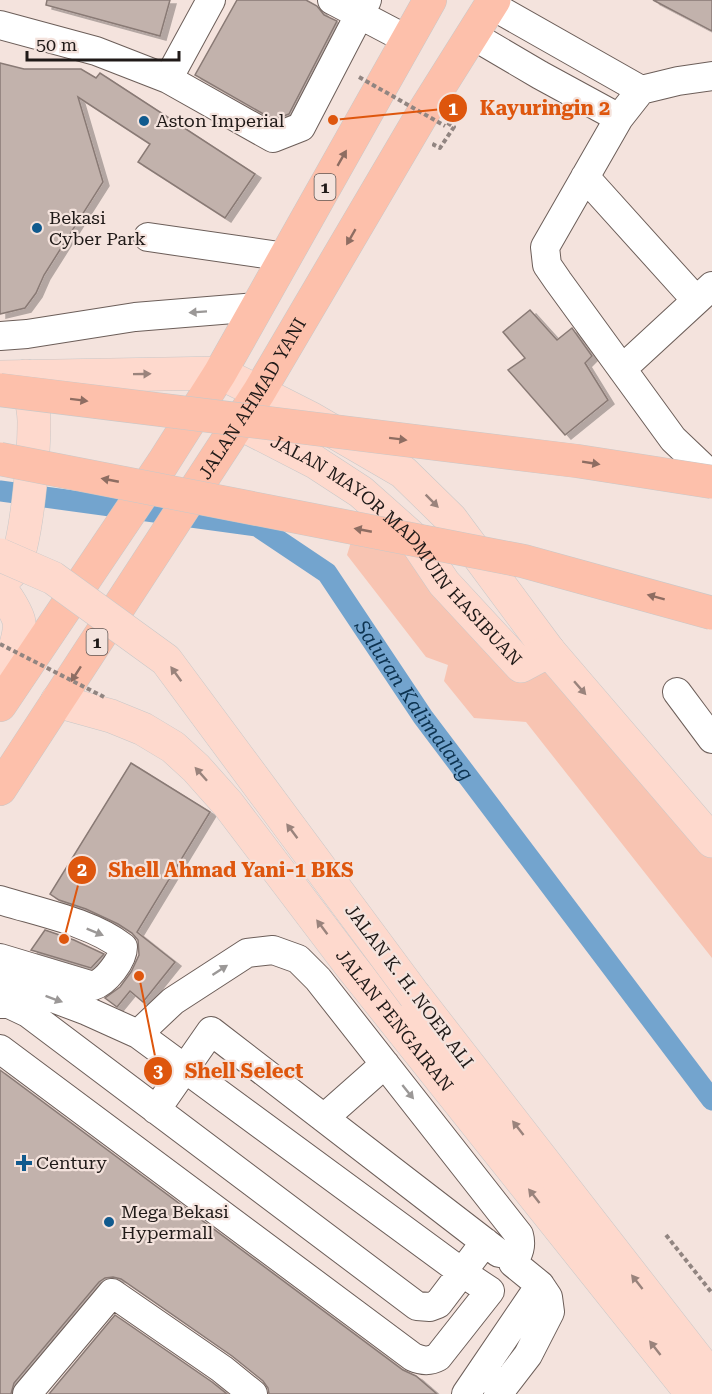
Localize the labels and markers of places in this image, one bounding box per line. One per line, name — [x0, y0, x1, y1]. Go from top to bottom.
callout: Kayuringin 2 — [438, 89, 622, 127]
place label: Aston Imperial — [156, 110, 285, 131]
marker: Aston Imperial — [137, 114, 151, 128]
place label: Bekasi Cyber Park — [49, 207, 146, 249]
marker: Bekasi Cyber Park — [30, 221, 44, 235]
callout: Shell Ahmad Yani-1 BKS — [67, 851, 366, 889]
callout: Shell Select — [143, 1052, 315, 1090]
place label: Century — [36, 1152, 107, 1173]
marker: Century — [17, 1156, 31, 1170]
place label: Mega Bekasi Hypermall — [121, 1201, 229, 1243]
marker: Mega Bekasi Hypermall — [102, 1215, 116, 1229]

